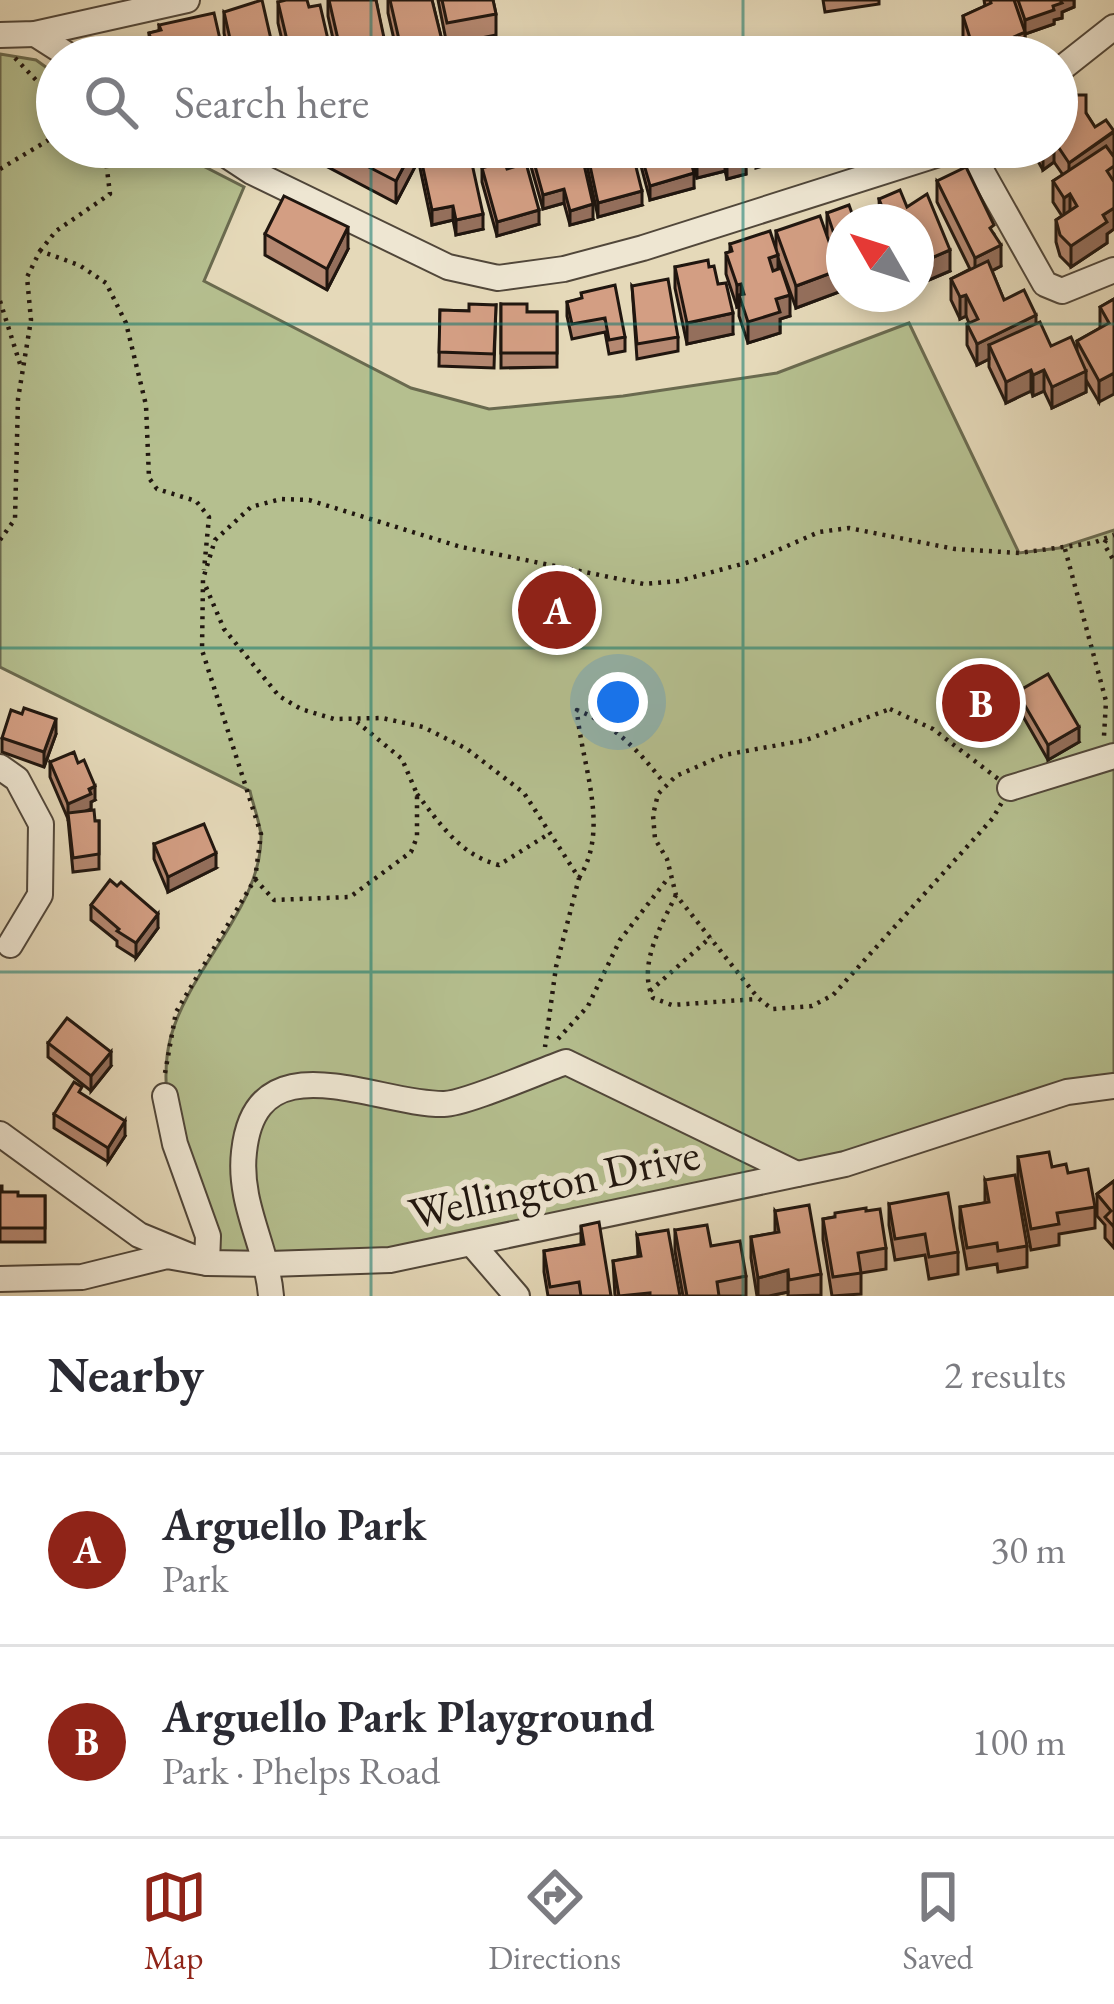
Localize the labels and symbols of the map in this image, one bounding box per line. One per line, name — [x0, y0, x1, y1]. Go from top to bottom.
north arrow — [826, 204, 934, 312]
pin: A — [518, 565, 596, 655]
pin: B — [942, 658, 1020, 748]
your location — [588, 672, 648, 732]
street label: Wellington Drive — [403, 1124, 705, 1242]

